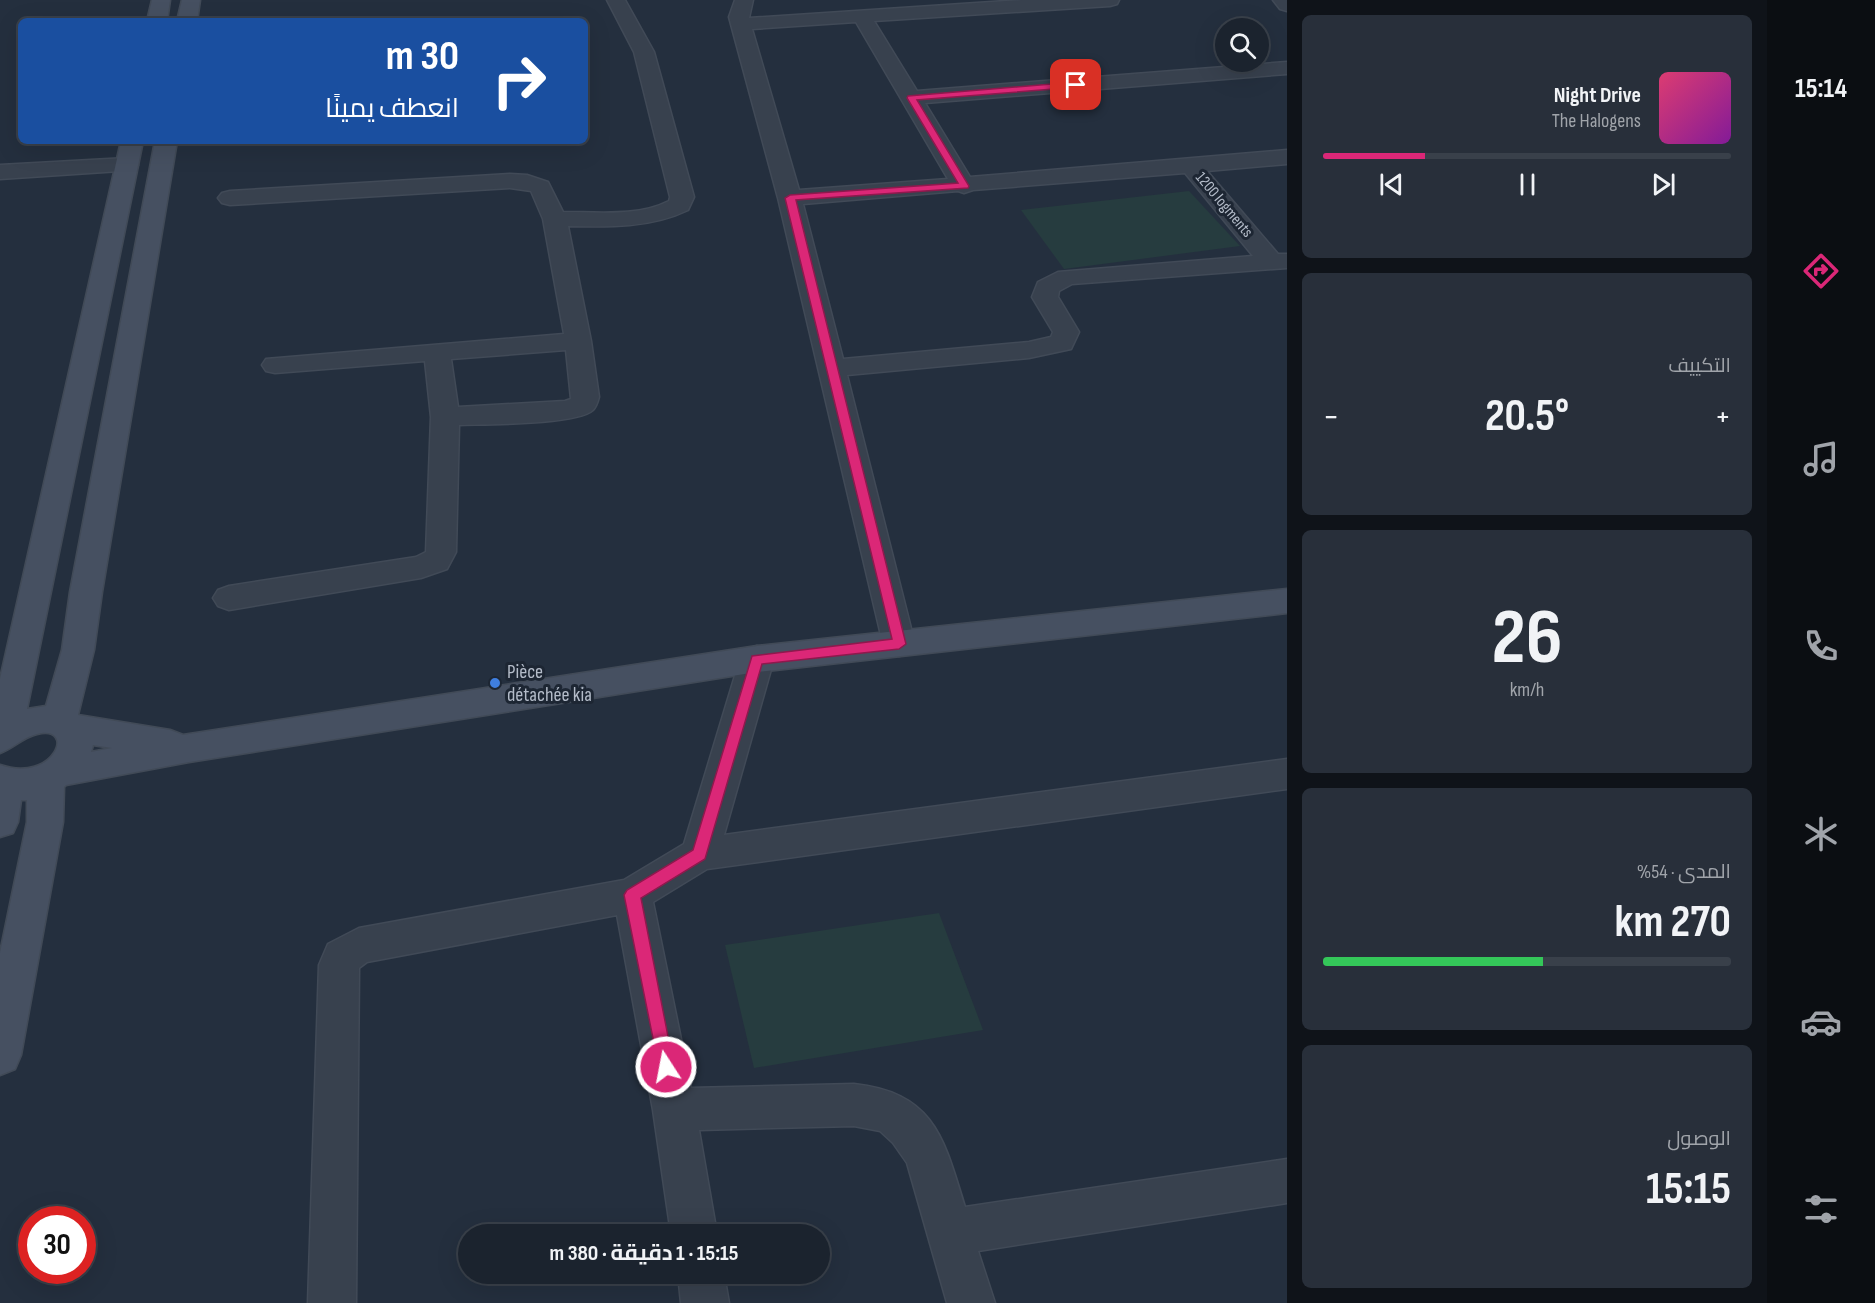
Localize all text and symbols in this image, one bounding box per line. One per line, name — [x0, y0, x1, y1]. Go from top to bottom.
map controls — [1215, 18, 1269, 72]
button: search — [1215, 18, 1269, 72]
text: 30 m — [386, 31, 459, 82]
icon: right — [480, 42, 558, 120]
pin — [1050, 59, 1101, 110]
icon: arrive — [1059, 68, 1092, 101]
text: 15:14 — [1795, 73, 1847, 105]
text: Night Drive — [1554, 82, 1641, 109]
text: انعطف يمينًا — [325, 93, 459, 125]
text: The Halogens — [1552, 109, 1641, 133]
icon: previous — [1375, 168, 1408, 201]
icon: pause — [1511, 168, 1544, 201]
icon: next — [1647, 168, 1680, 201]
street label: 1200 logments — [1191, 169, 1257, 242]
icon: directions — [1800, 250, 1842, 292]
text: التكييف — [1668, 354, 1731, 378]
text: 20.5° — [1485, 389, 1569, 444]
text: − — [1323, 397, 1339, 437]
text: + — [1715, 397, 1731, 437]
icon: music — [1800, 438, 1842, 480]
text: 26 — [1492, 592, 1562, 685]
icon: phone — [1800, 625, 1842, 667]
place label: Pièce détachée kia — [507, 660, 592, 707]
marker: Pièce détachée kia — [488, 676, 502, 690]
text: km/h — [1510, 678, 1544, 702]
icon: climate — [1800, 813, 1842, 855]
text: المدى · 54% — [1637, 860, 1731, 884]
text: 270 km — [1615, 895, 1731, 950]
icon: car — [1800, 1001, 1842, 1043]
position arrow — [634, 1035, 698, 1099]
text: الوصول — [1667, 1127, 1731, 1151]
text: 15:15 — [1646, 1162, 1731, 1217]
icon: filters — [1800, 1188, 1842, 1230]
speed limit sign: 30 — [18, 1206, 96, 1284]
text: 15:15 · 1 دقيقة · 380 m — [550, 1240, 738, 1267]

